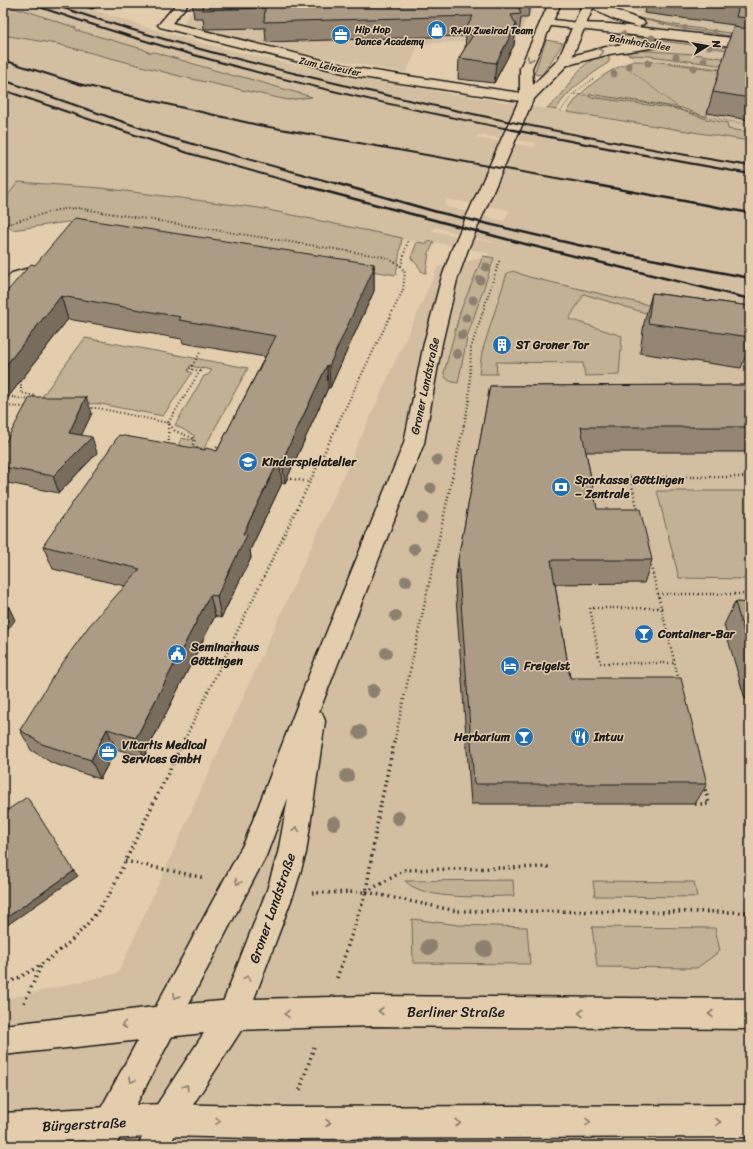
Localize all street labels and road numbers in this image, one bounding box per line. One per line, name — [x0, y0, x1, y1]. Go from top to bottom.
street label: Bahnhofsallee — [608, 29, 672, 57]
street label: Zum Leineufer — [297, 52, 363, 82]
street label: Groner Landstraße — [404, 335, 446, 437]
street label: Groner Landstraße — [242, 849, 303, 967]
street label: Berliner Straße — [407, 1000, 505, 1025]
street label: Bürgerstraße — [42, 1110, 127, 1139]

